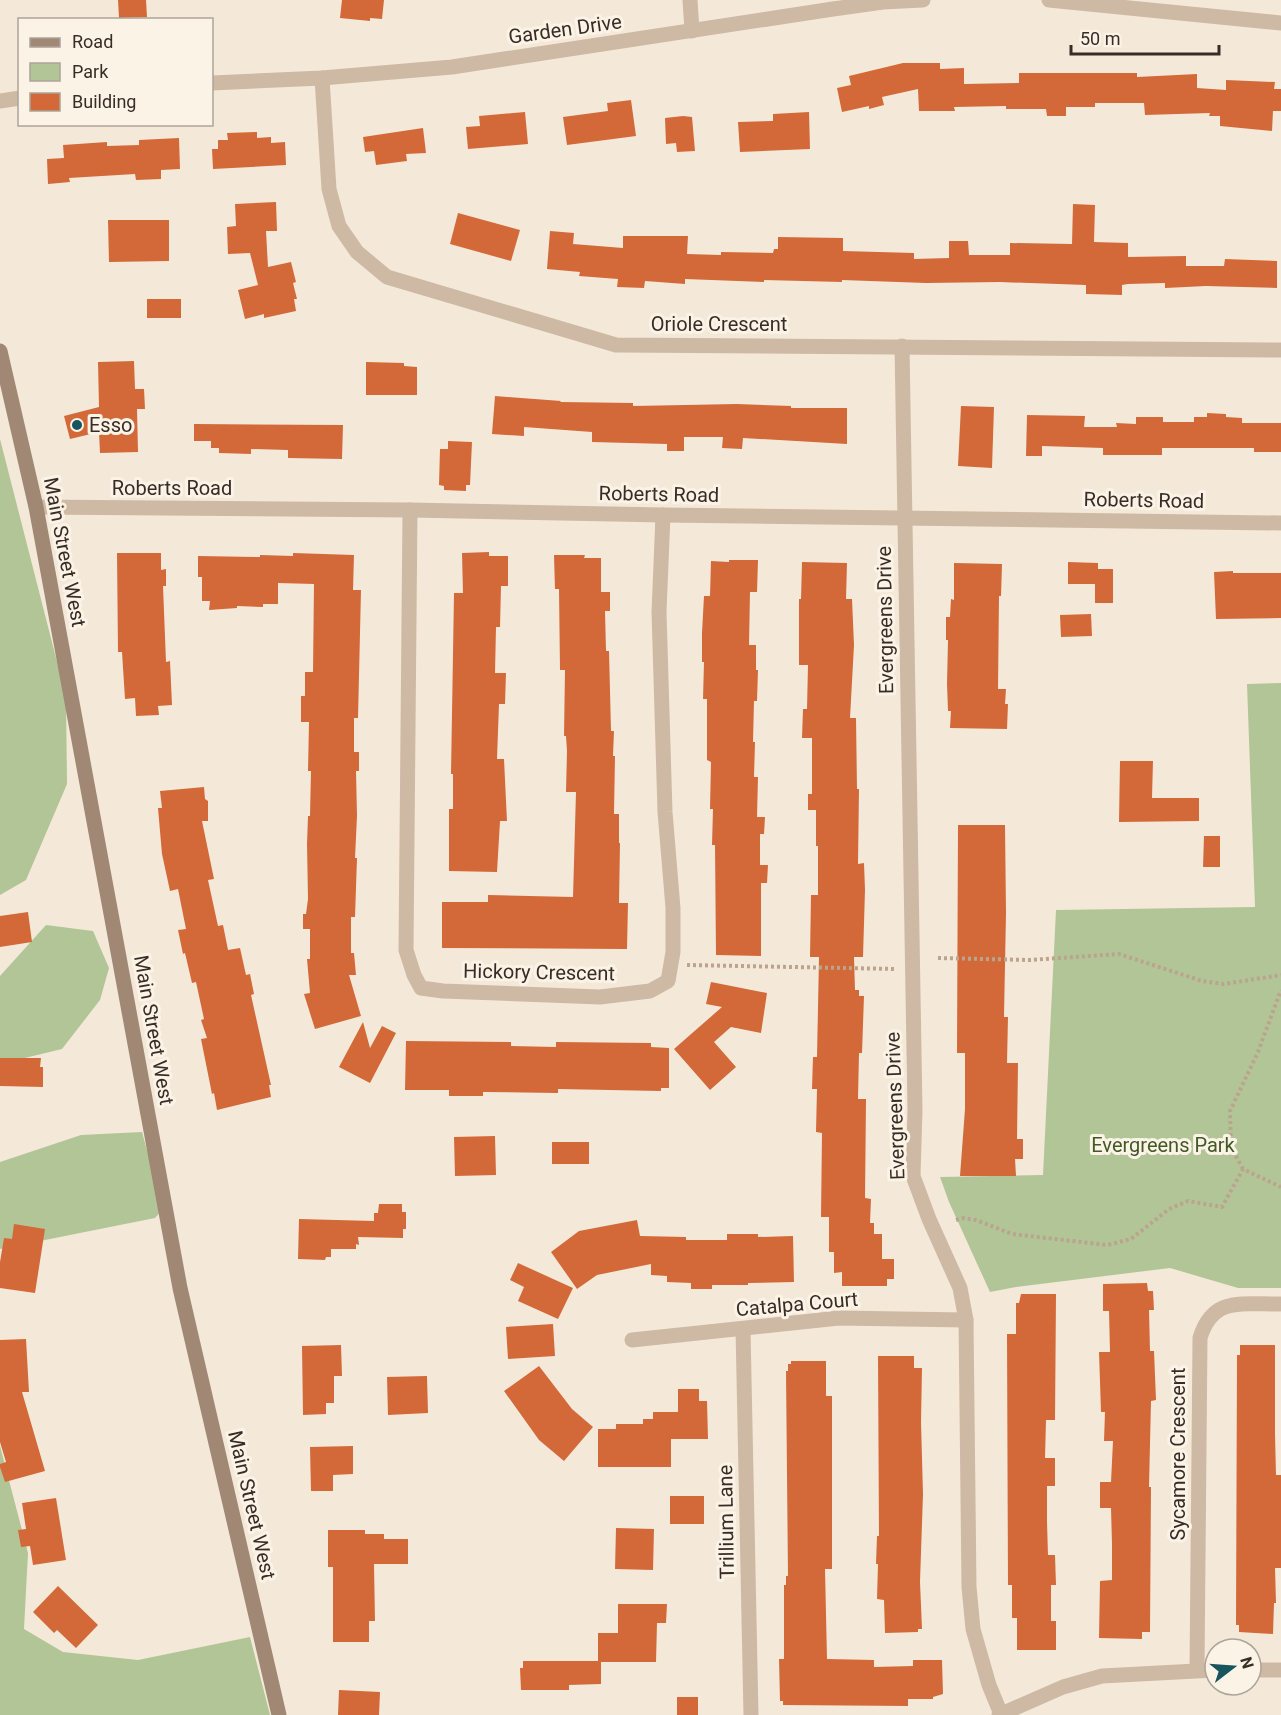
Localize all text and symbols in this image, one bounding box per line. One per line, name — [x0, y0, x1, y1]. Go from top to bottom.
street label: Garden Drive — [507, 9, 623, 49]
legend — [18, 18, 213, 126]
scale bar — [1071, 18, 1220, 56]
text: 50 m — [1080, 28, 1120, 49]
text: Road — [72, 31, 113, 52]
text: Park — [72, 61, 109, 82]
text: Building — [72, 91, 136, 112]
street label: Oriole Crescent — [651, 312, 787, 336]
place label: Esso — [89, 413, 132, 437]
marker: Esso — [70, 418, 84, 432]
street label: Main Street West — [39, 475, 91, 629]
street label: Roberts Road — [112, 476, 232, 500]
street label: Roberts Road — [599, 481, 719, 507]
street label: Roberts Road — [1084, 487, 1204, 513]
street label: Evergreens Drive — [872, 546, 898, 694]
street label: Main Street West — [129, 953, 179, 1107]
street label: Hickory Crescent — [463, 959, 615, 985]
street label: Evergreens Drive — [880, 1032, 910, 1180]
park label: Evergreens Park — [1091, 1133, 1236, 1157]
street label: Catalpa Court — [735, 1287, 859, 1321]
street label: Sycamore Crescent — [1166, 1368, 1190, 1540]
street label: Main Street West — [223, 1428, 281, 1582]
street label: Trillium Lane — [713, 1465, 739, 1579]
north arrow — [1203, 1637, 1263, 1697]
text: N — [1236, 1655, 1258, 1671]

